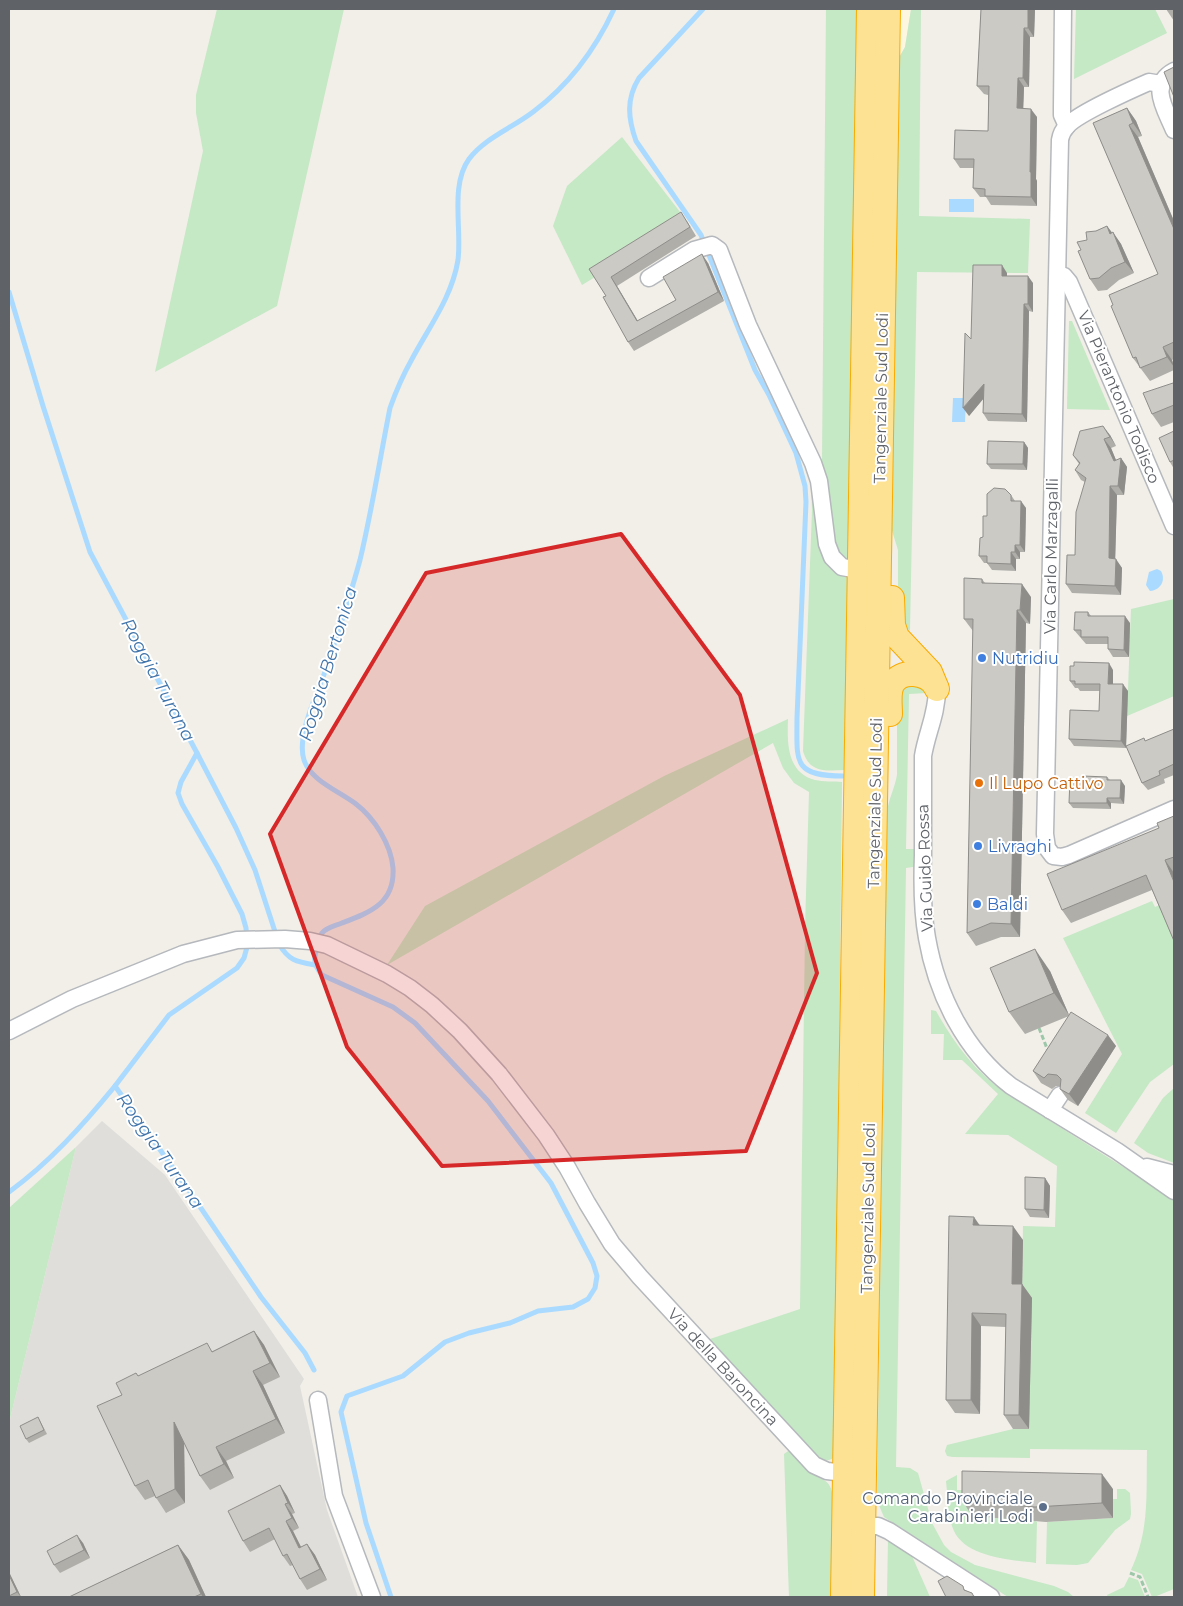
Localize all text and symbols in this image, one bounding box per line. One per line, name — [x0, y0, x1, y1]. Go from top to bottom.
street label: Via Pierantonio Todisco — [1074, 308, 1164, 486]
street label: Tangenziale Sud Lodi — [870, 313, 892, 483]
street label: Via Carlo Marzagalli — [1040, 478, 1062, 634]
water label: Roggia Bertonica — [294, 584, 362, 744]
water label: Roggia Turana — [116, 615, 200, 745]
place label: Nutridiu — [992, 649, 1059, 668]
marker: Nutridiu — [976, 652, 988, 664]
street label: Tangenziale Sud Lodi — [864, 718, 886, 888]
place label: Il Lupo Cattivo — [989, 774, 1104, 793]
marker: Il Lupo Cattivo — [973, 777, 985, 789]
street label: Via Guido Rossa — [913, 804, 937, 932]
place label: Livraghi — [988, 837, 1052, 856]
marker: Livraghi — [972, 840, 984, 852]
place label: Baldi — [987, 895, 1028, 914]
marker: Baldi — [971, 898, 983, 910]
water label: Roggia Turana — [112, 1089, 208, 1213]
street label: Tangenziale Sud Lodi — [857, 1123, 879, 1293]
street label: Via della Baroncina — [664, 1304, 782, 1430]
place label: Comando Provinciale Carabinieri Lodi — [862, 1489, 1033, 1526]
marker: Comando Provinciale Carabinieri Lodi — [1037, 1501, 1049, 1513]

